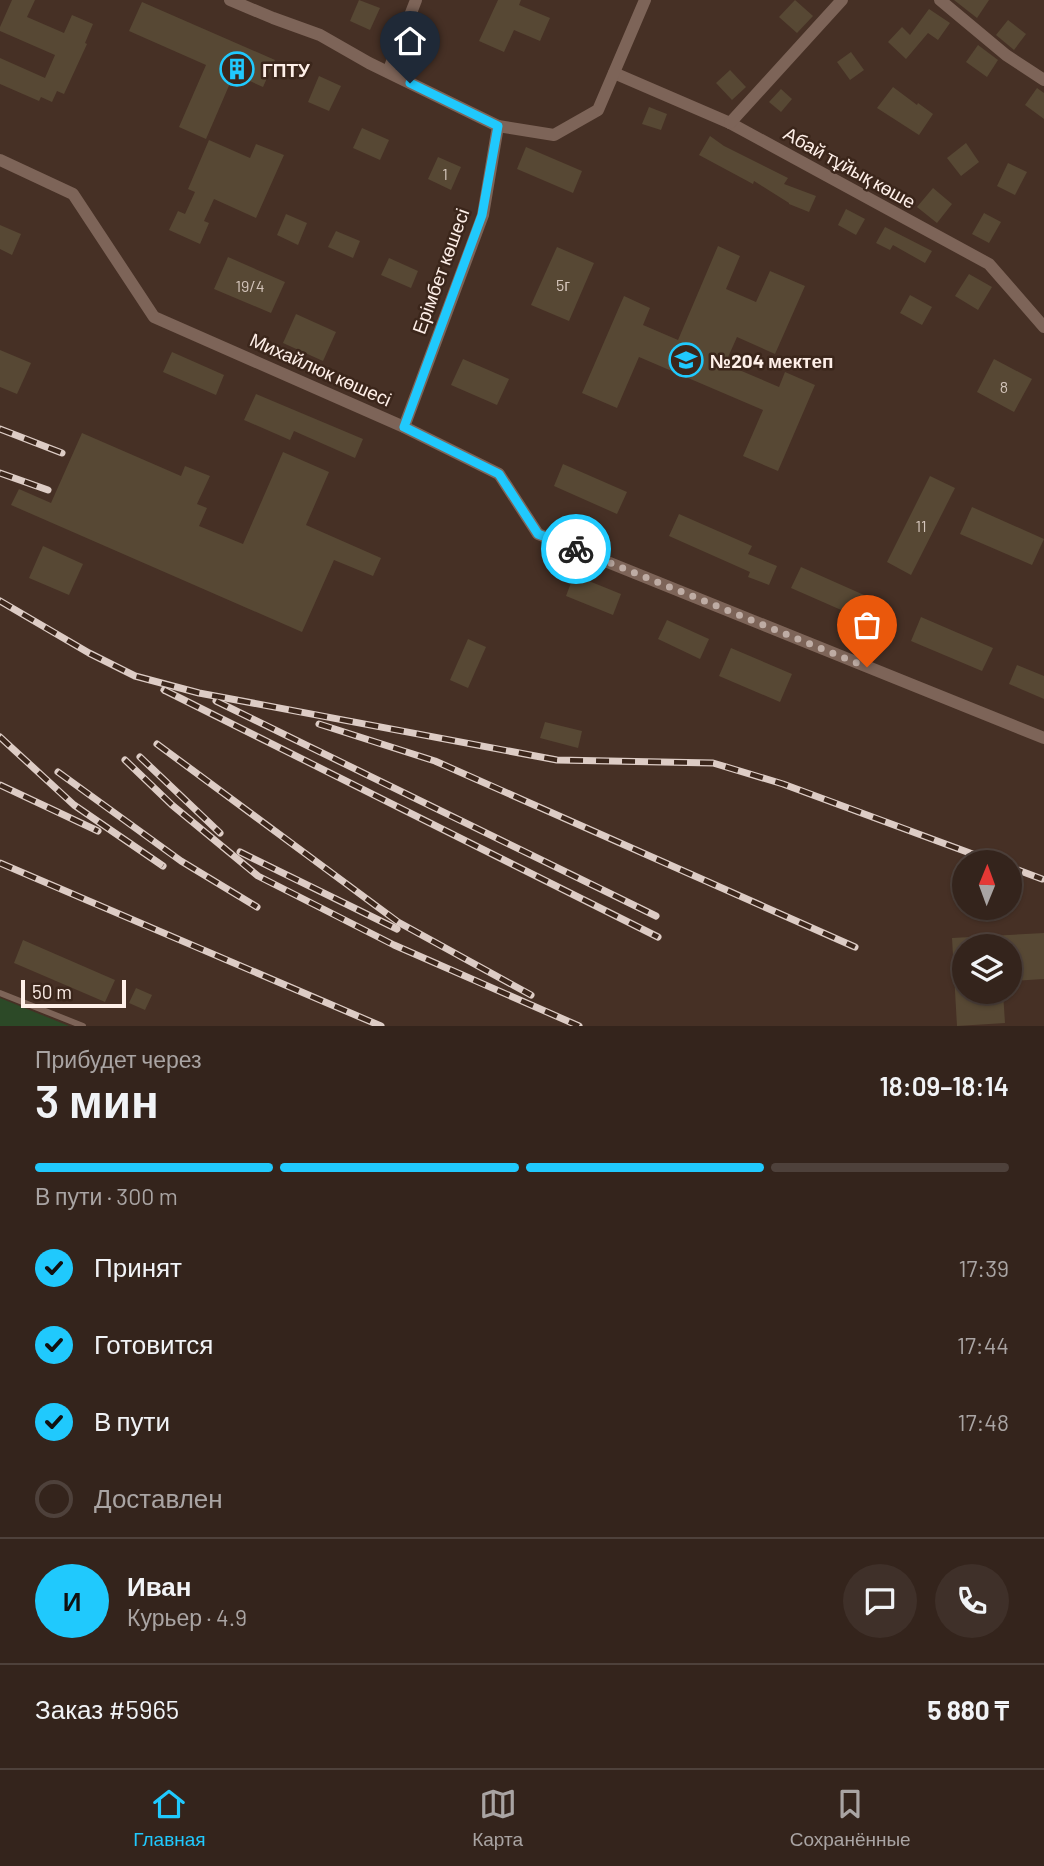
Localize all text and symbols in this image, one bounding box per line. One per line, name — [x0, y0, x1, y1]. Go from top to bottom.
pin — [380, 11, 440, 83]
icon: home — [391, 22, 429, 60]
building icon: ГПТУ — [218, 50, 256, 88]
place label: ГПТУ — [262, 58, 310, 81]
street label: Абай тұйық көше — [780, 121, 920, 213]
house number: 1 — [442, 164, 448, 183]
street label: Ерімбет көшесі — [407, 205, 473, 337]
house number: 5г — [556, 275, 570, 294]
house number: 19/4 — [235, 276, 265, 295]
street label: Михайлюк көшесі — [247, 327, 395, 411]
school or university icon: №204 мектеп — [667, 341, 705, 379]
place label: №204 мектеп — [710, 349, 833, 372]
house number: 8 — [1000, 377, 1008, 396]
courier — [541, 514, 611, 584]
house number: 11 — [915, 516, 927, 535]
icon: bike — [557, 530, 595, 568]
pin — [837, 595, 897, 667]
icon: bag — [848, 606, 886, 644]
north arrow — [952, 850, 1022, 920]
map controls — [952, 850, 1022, 1004]
button: layers — [952, 934, 1022, 1004]
scale bar — [21, 977, 126, 1009]
text: 50 m — [32, 980, 72, 1003]
text: Прибудет через — [35, 1045, 202, 1073]
text: 18:09–18:14 — [879, 1070, 1009, 1101]
text: 3 мин — [35, 1072, 159, 1127]
text: В пути · 300 m — [35, 1182, 178, 1210]
icon: check — [35, 1249, 73, 1287]
text: Принят — [94, 1251, 182, 1282]
text: 17:39 — [958, 1254, 1009, 1282]
icon: check — [35, 1326, 73, 1364]
text: Готовится — [94, 1328, 213, 1359]
text: 17:44 — [957, 1331, 1009, 1359]
icon: check — [35, 1403, 73, 1441]
text: В пути — [94, 1405, 170, 1436]
text: 17:48 — [958, 1408, 1009, 1436]
text: Доставлен — [94, 1482, 223, 1513]
button: chat — [843, 1564, 917, 1638]
button: phone — [935, 1564, 1009, 1638]
text: Иван — [127, 1570, 192, 1601]
text: И — [63, 1585, 81, 1616]
text: Курьер · 4.9 — [127, 1603, 247, 1631]
text: Заказ #5965 — [35, 1693, 179, 1724]
text: 5 880 ₸ — [927, 1694, 1009, 1725]
tab: Главная — [133, 1785, 206, 1851]
tab: Карта — [472, 1785, 523, 1851]
tab: Сохранённые — [790, 1785, 911, 1851]

